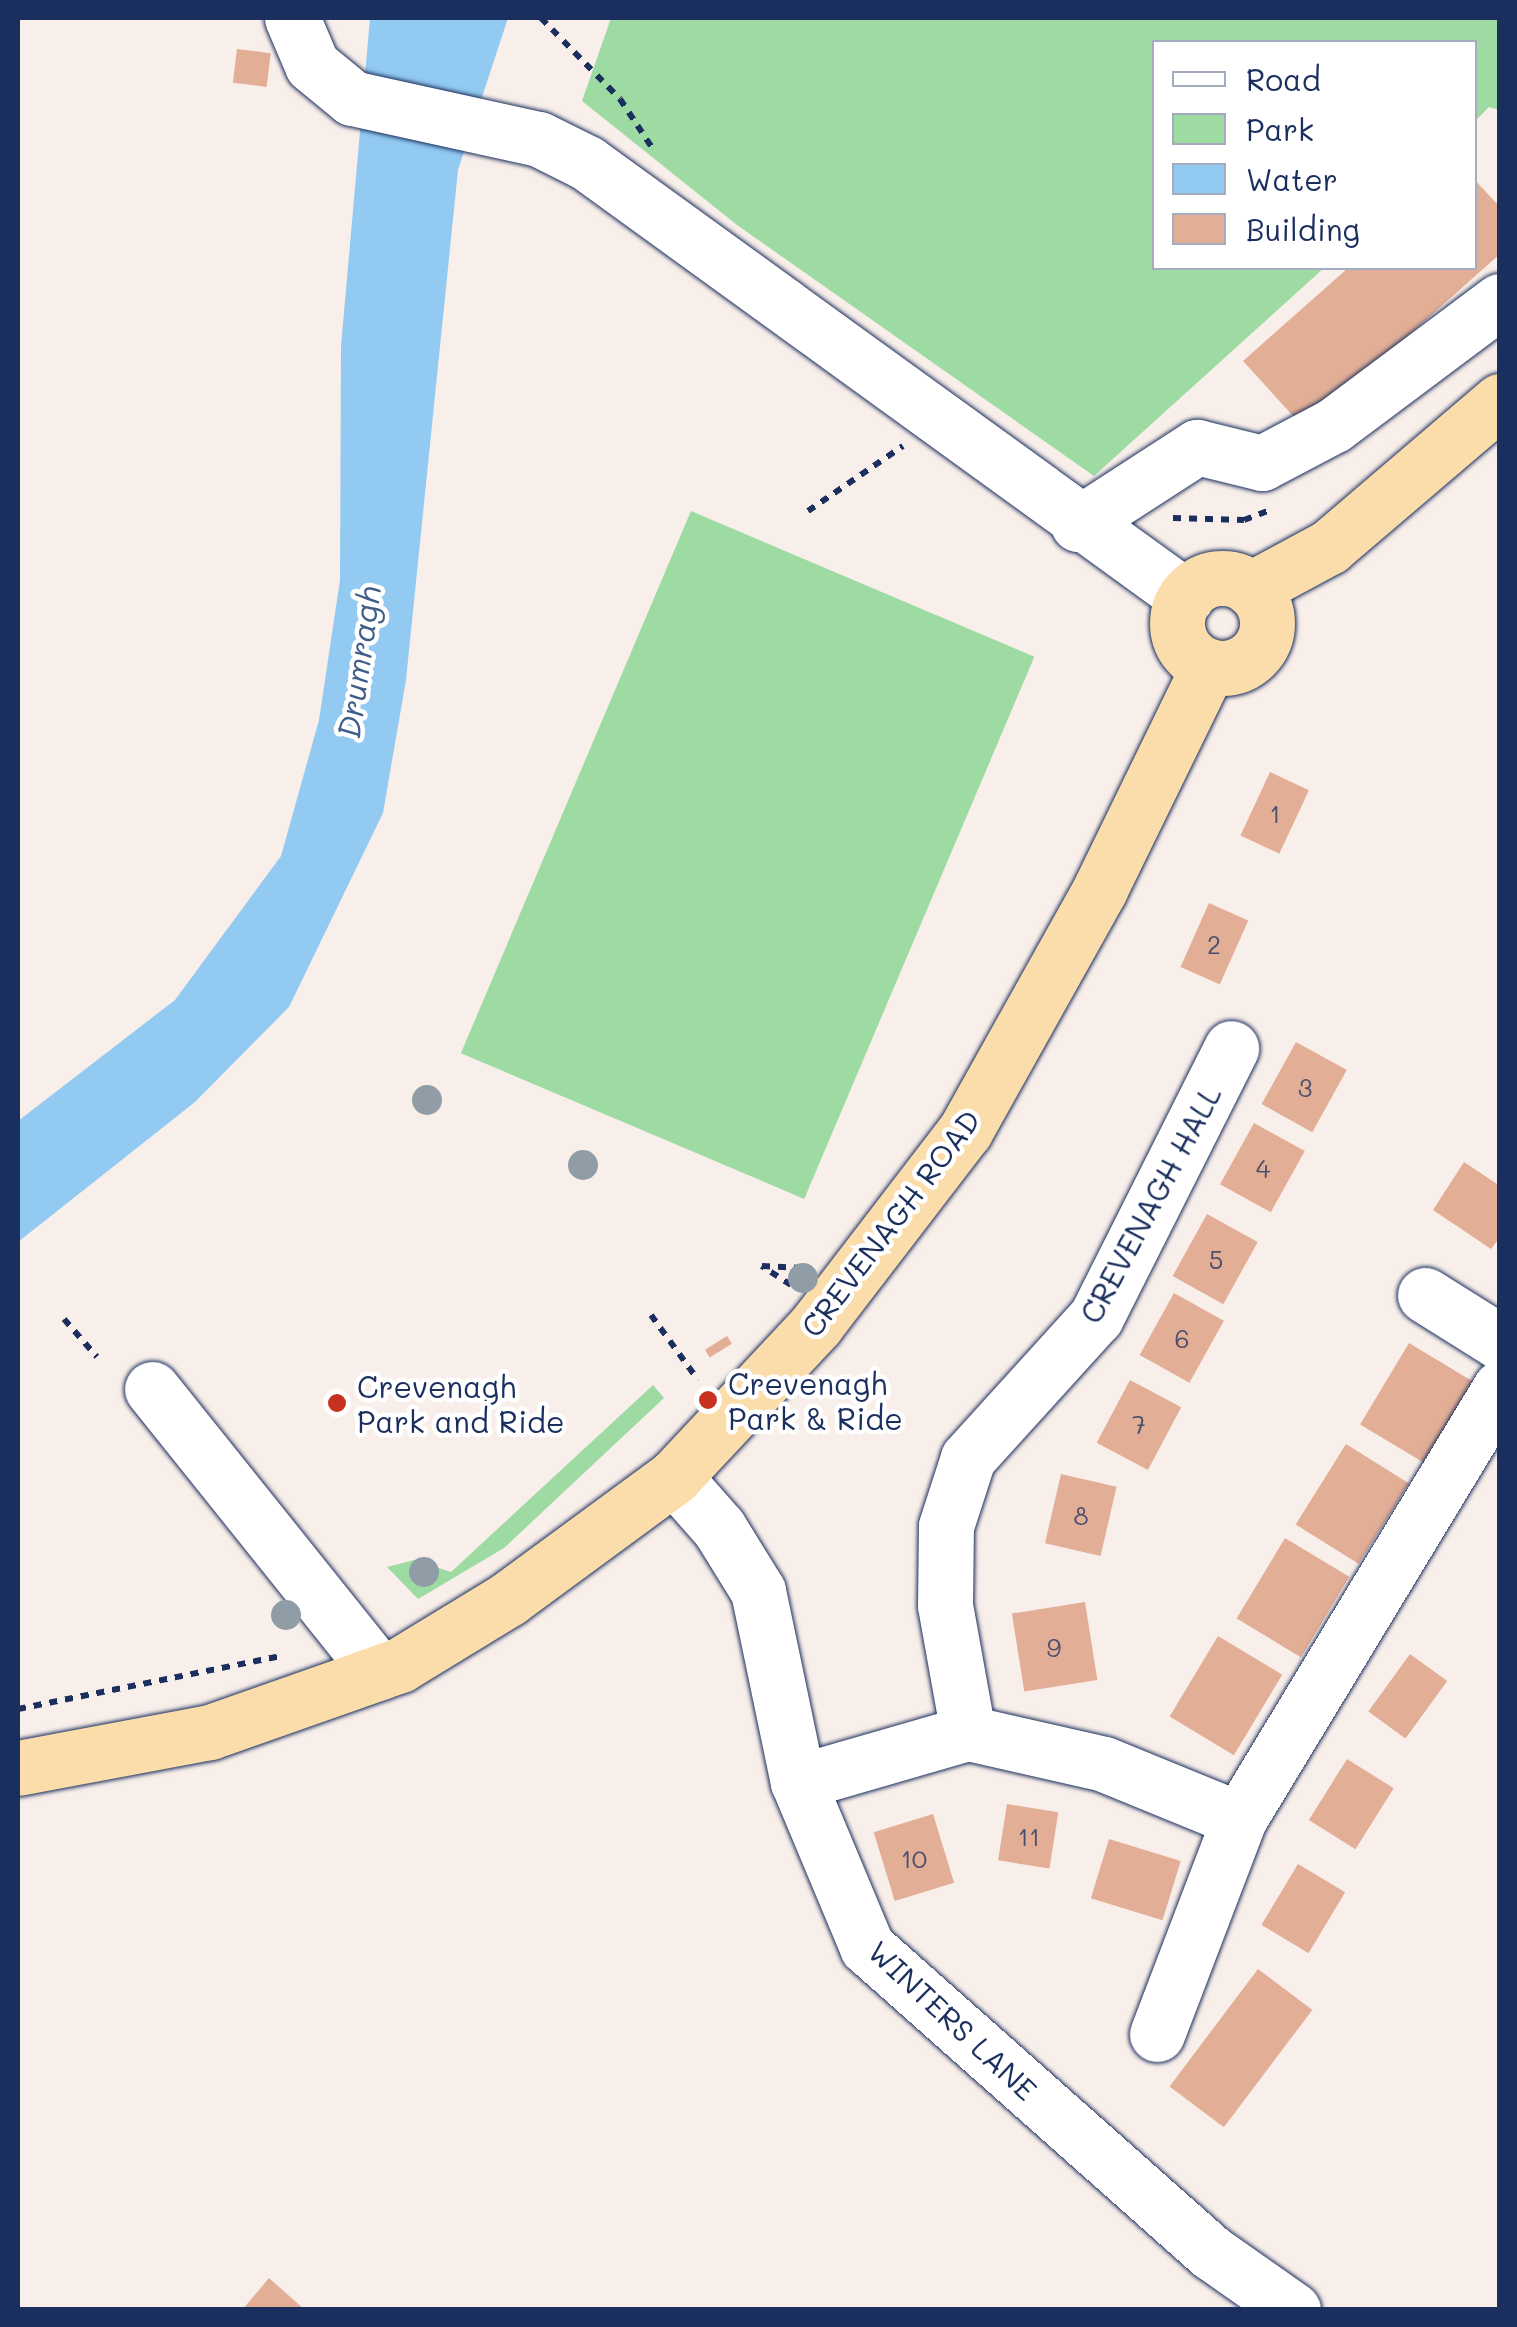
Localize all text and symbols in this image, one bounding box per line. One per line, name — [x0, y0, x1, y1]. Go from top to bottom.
legend — [1152, 40, 1477, 270]
text: Road — [1246, 59, 1321, 99]
text: Park — [1246, 109, 1314, 149]
text: Water — [1246, 159, 1338, 199]
text: Building — [1246, 209, 1360, 249]
water label: Drumragh — [328, 583, 388, 741]
house number: 1 — [1269, 798, 1281, 828]
house number: 2 — [1207, 929, 1221, 959]
house number: 3 — [1298, 1072, 1312, 1102]
street label: CREVENAGH HALL — [1072, 1079, 1228, 1329]
street label: CREVENAGH ROAD — [793, 1102, 987, 1344]
house number: 4 — [1256, 1153, 1270, 1183]
house number: 5 — [1209, 1244, 1223, 1274]
house number: 6 — [1174, 1323, 1190, 1353]
place label: Crevenagh Park & Ride — [728, 1365, 903, 1436]
place label: Crevenagh Park and Ride — [357, 1368, 565, 1438]
marker: Crevenagh Park & Ride — [697, 1389, 719, 1411]
marker: Crevenagh Park and Ride — [326, 1392, 348, 1414]
house number: 7 — [1132, 1409, 1146, 1439]
house number: 8 — [1073, 1500, 1089, 1530]
house number: 9 — [1047, 1632, 1061, 1662]
house number: 11 — [1018, 1821, 1040, 1851]
house number: 10 — [901, 1843, 927, 1873]
street label: WINTERS LANE — [861, 1933, 1045, 2107]

